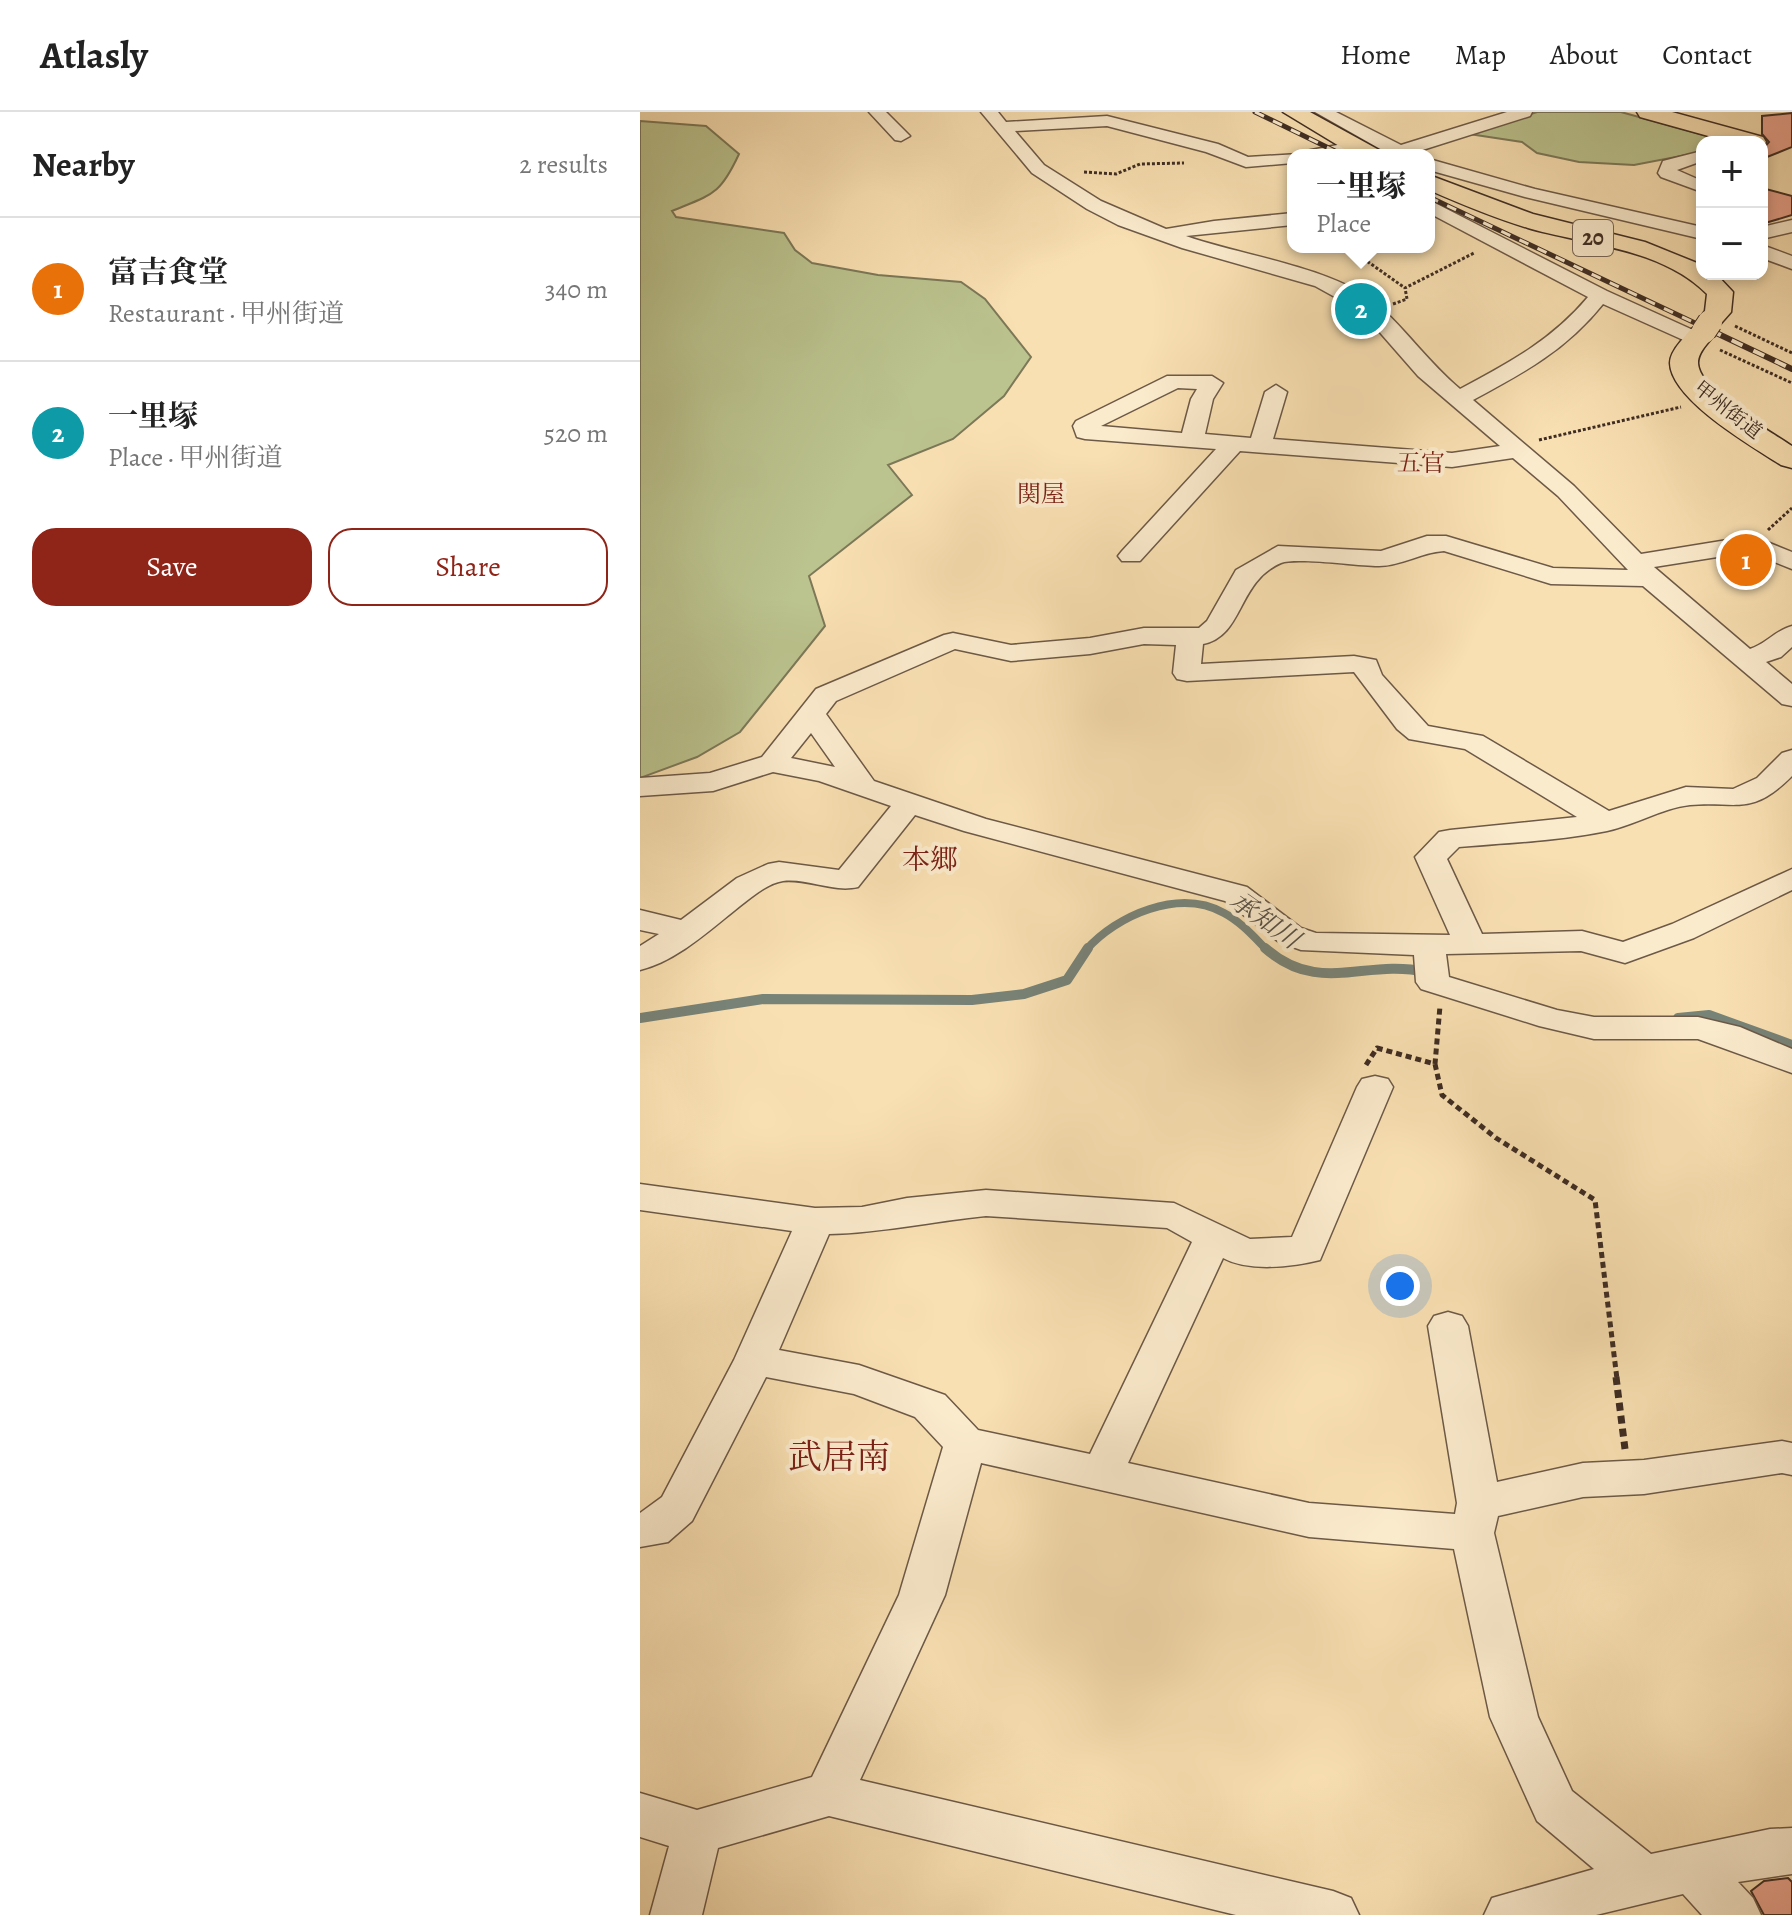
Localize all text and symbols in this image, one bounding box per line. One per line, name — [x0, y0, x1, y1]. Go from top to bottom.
text: Atlasly — [40, 29, 148, 81]
text: Home — [1340, 36, 1411, 74]
text: Map — [1455, 36, 1506, 74]
text: About — [1550, 36, 1618, 74]
text: Contact — [1662, 36, 1752, 74]
map controls — [1696, 136, 1768, 280]
button: + — [1696, 136, 1768, 208]
text: Nearby — [32, 141, 135, 188]
text: 2 results — [519, 147, 608, 182]
popup — [1287, 149, 1435, 253]
text: 一里塚 — [1316, 166, 1406, 206]
text: Place — [1316, 206, 1371, 241]
button: − — [1696, 208, 1768, 280]
road number: 20 — [1573, 220, 1613, 256]
text: 富吉食堂 — [108, 252, 228, 292]
text: 1 — [53, 272, 63, 307]
text: 340 m — [545, 272, 608, 307]
pin: 2 — [1335, 279, 1387, 339]
text: Restaurant · 甲州街道 — [108, 296, 344, 331]
street label: 甲州街道 — [1688, 375, 1768, 445]
text: 一里塚 — [108, 396, 198, 436]
text: 2 — [52, 416, 64, 451]
text: 520 m — [544, 416, 608, 451]
text: Place · 甲州街道 — [108, 440, 283, 475]
district label: 五官 — [1397, 447, 1445, 479]
district label: 関屋 — [1017, 478, 1065, 510]
button: Save — [32, 528, 312, 606]
button: Share — [328, 528, 608, 606]
pin: 1 — [1720, 530, 1772, 590]
district label: 本郷 — [902, 841, 958, 879]
water label: 承知川 — [1223, 883, 1309, 958]
your location — [1380, 1266, 1420, 1306]
district label: 武居南 — [788, 1433, 890, 1480]

